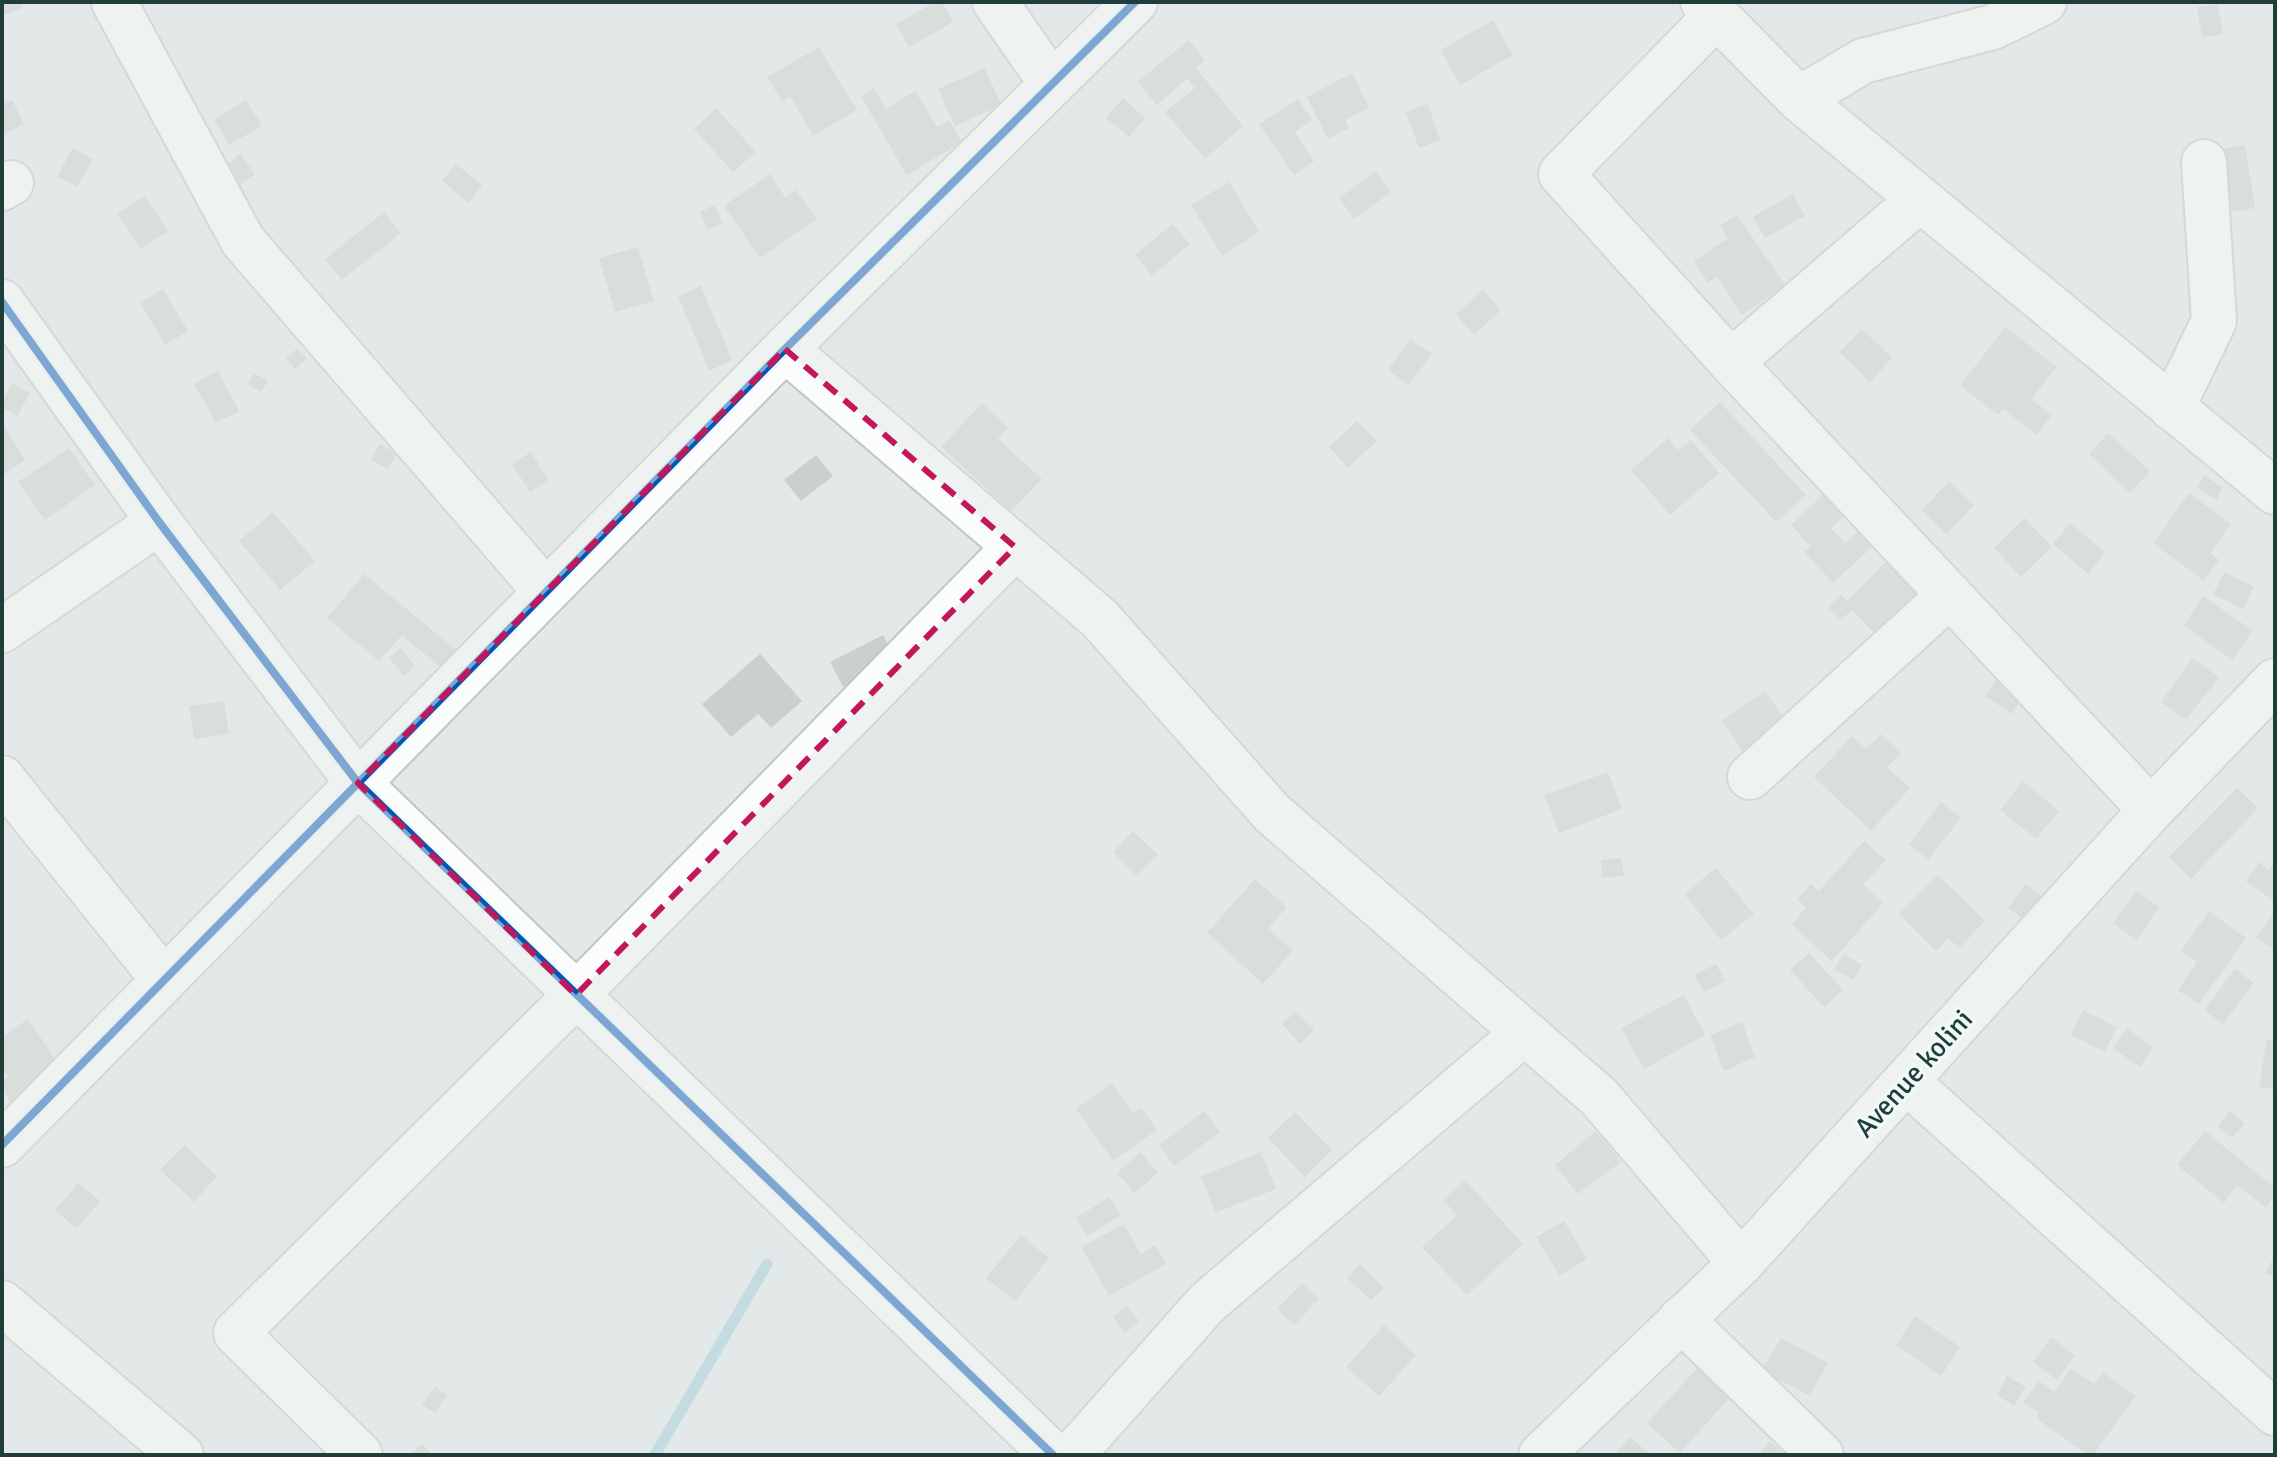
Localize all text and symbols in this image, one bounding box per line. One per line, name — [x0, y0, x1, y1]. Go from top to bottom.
street label: Avenue kolini — [1847, 1003, 1980, 1145]

